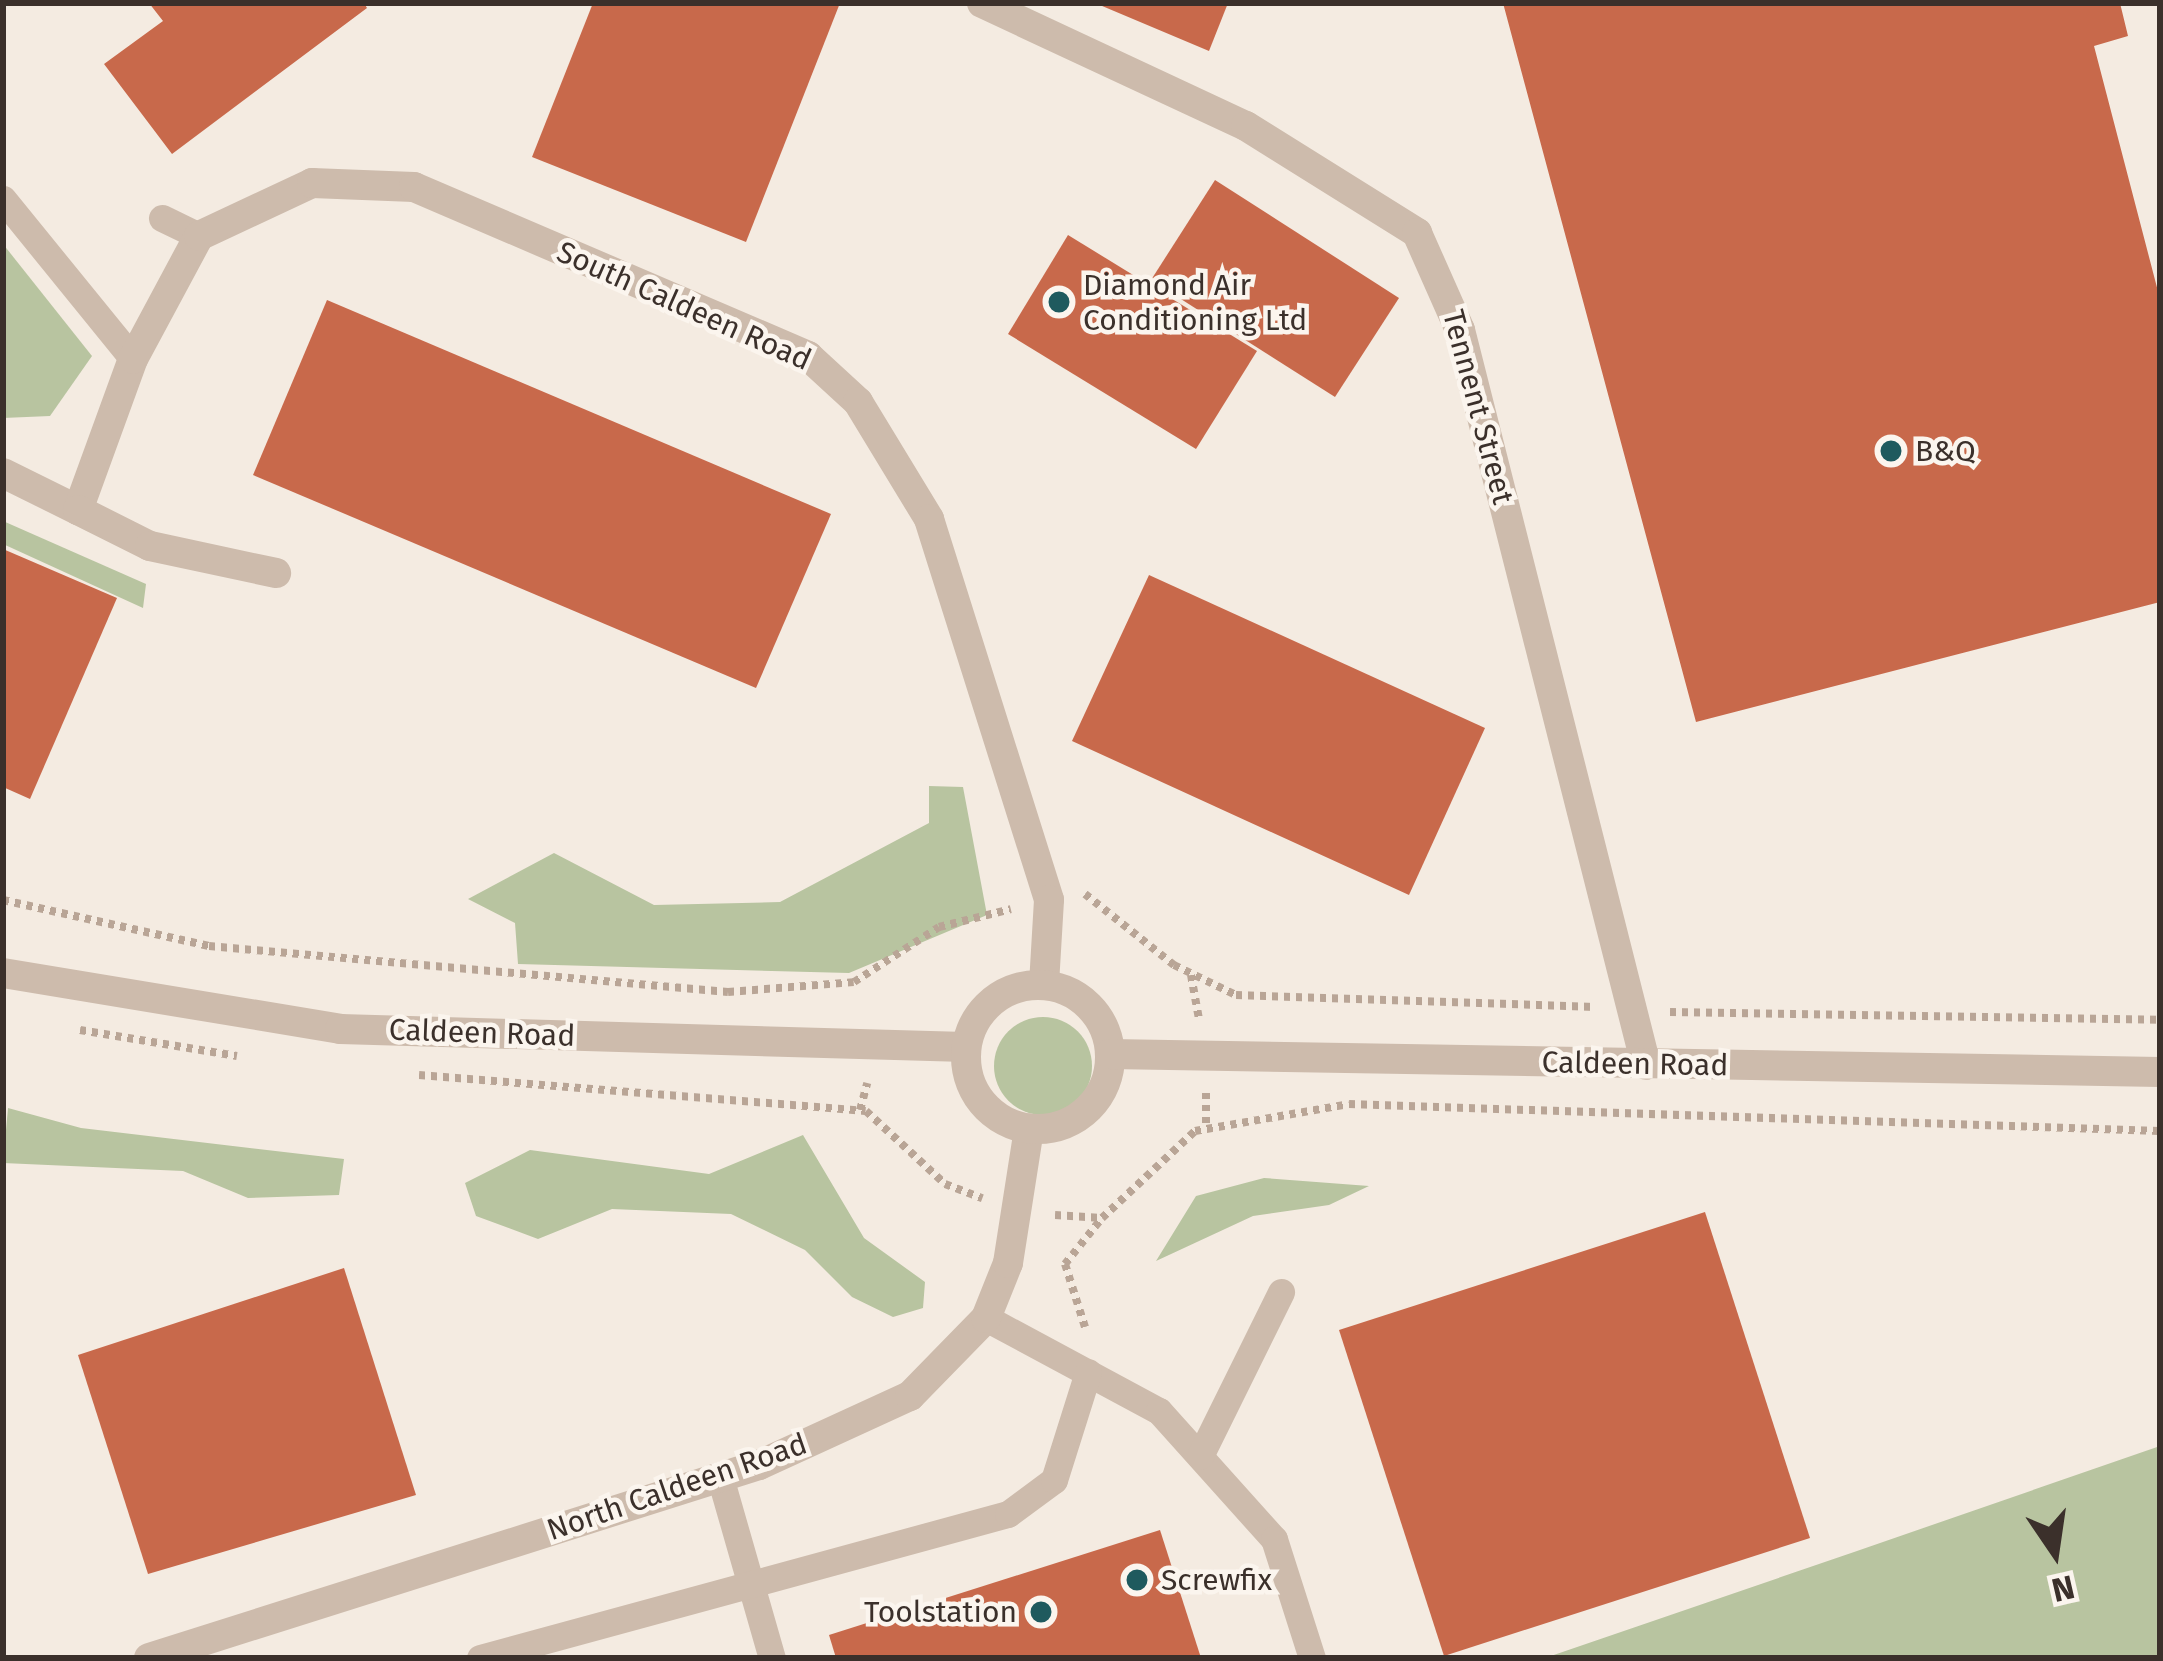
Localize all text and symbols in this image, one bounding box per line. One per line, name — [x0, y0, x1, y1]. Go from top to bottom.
street label: South Caldeen Road — [551, 234, 817, 378]
place label: Diamond Air Conditioning Ltd — [1083, 267, 1307, 338]
marker: Diamond Air Conditioning Ltd — [1046, 289, 1072, 315]
street label: Tennent Street — [1435, 306, 1521, 508]
place label: B&Q — [1915, 433, 1976, 469]
marker: B&Q — [1878, 438, 1904, 464]
street label: Caldeen Road — [388, 1012, 576, 1054]
street label: Caldeen Road — [1541, 1044, 1729, 1084]
street label: North Caldeen Road — [542, 1426, 812, 1548]
north arrow — [1995, 1493, 2115, 1613]
place label: Screwfix — [1161, 1562, 1272, 1598]
text: N — [2048, 1566, 2078, 1610]
marker: Screwfix — [1124, 1567, 1150, 1593]
place label: Toolstation — [864, 1594, 1017, 1630]
marker: Toolstation — [1028, 1599, 1054, 1625]

